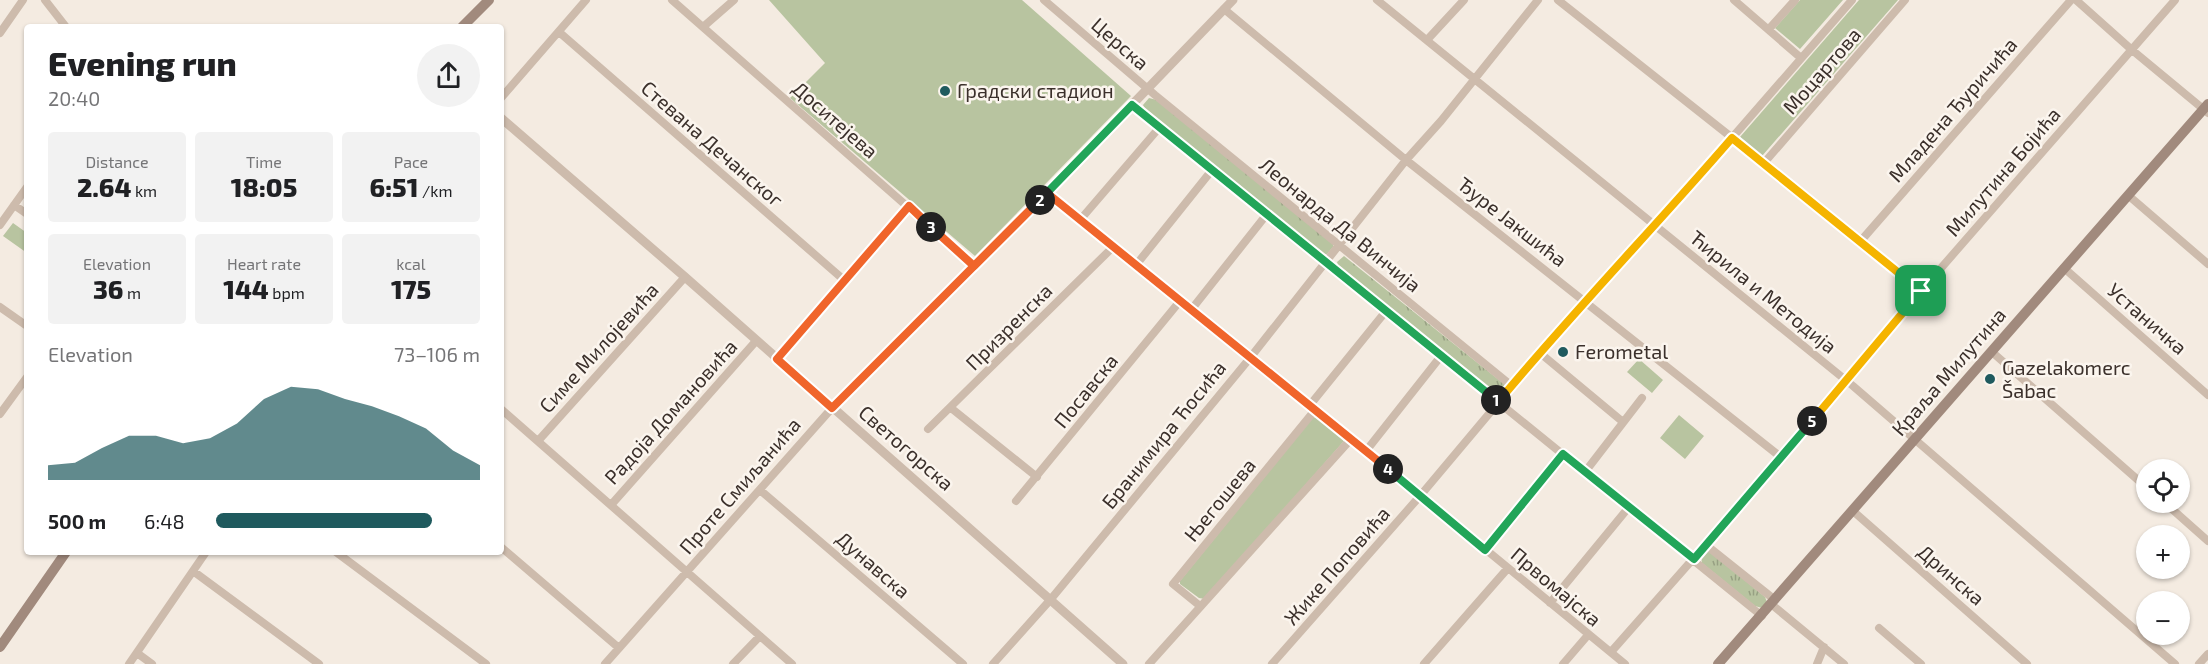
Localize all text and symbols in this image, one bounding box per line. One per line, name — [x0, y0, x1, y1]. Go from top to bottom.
street label: Церска — [1087, 12, 1154, 75]
street label: Моцартова — [1777, 22, 1865, 118]
street label: Младена Ђуричића — [1883, 32, 2022, 187]
text: Evening run — [48, 43, 237, 83]
button: share — [417, 44, 480, 107]
street label: Стевана Дечанског — [637, 75, 789, 211]
street label: Доситејева — [788, 76, 883, 163]
place label: Градски стадион — [957, 78, 1114, 102]
marker: Градски стадион — [938, 84, 952, 98]
text: 20:40 — [48, 86, 100, 110]
street label: Милутина Бојића — [1940, 102, 2065, 241]
text: Distance — [85, 152, 149, 171]
text: Time — [246, 152, 282, 171]
text: Pace — [394, 152, 428, 171]
street label: Леонарда Да Винчија — [1255, 152, 1426, 297]
text: 2.64 — [77, 171, 131, 202]
text: 18:05 — [231, 171, 297, 202]
text: 6:51 — [370, 171, 418, 202]
street label: Ђуре Јакшића — [1453, 171, 1572, 272]
text: km — [131, 181, 157, 200]
text: /km — [418, 181, 452, 200]
pin: 2 — [1025, 185, 1055, 215]
text: 2 — [1035, 190, 1045, 209]
pin: 3 — [916, 212, 946, 242]
text: 3 — [926, 217, 936, 236]
street label: Ћирила и Методија — [1685, 225, 1842, 358]
text: Elevation — [83, 254, 151, 273]
text: Heart rate — [227, 254, 301, 273]
text: kcal — [396, 254, 426, 273]
pin — [1895, 265, 1946, 316]
text: 36 — [93, 273, 123, 304]
text: 144 — [223, 273, 269, 304]
text: 175 — [391, 273, 431, 304]
icon: arrive — [1904, 274, 1937, 307]
street label: Симе Милојевића — [534, 277, 663, 417]
street label: Устаничка — [2103, 277, 2192, 359]
street label: Призренска — [960, 278, 1057, 375]
text: m — [123, 283, 141, 302]
text: bpm — [269, 283, 305, 302]
street label: Краља Милутина — [1886, 302, 2011, 441]
street label: Радоја Домановића — [599, 334, 742, 489]
place label: Ferometal — [1575, 339, 1668, 363]
text: Elevation — [48, 342, 133, 366]
text: 73–106 m — [394, 342, 480, 366]
marker: Ferometal — [1556, 345, 1570, 359]
street label: Посавска — [1048, 348, 1122, 432]
place label: Gazelakomerc Šabac — [2002, 355, 2131, 402]
street label: Бранимира Ћосића — [1096, 356, 1230, 513]
marker: Gazelakomerc Šabac — [1983, 372, 1997, 386]
pin: 1 — [1481, 385, 1511, 415]
text: 1 — [1493, 390, 1499, 409]
street label: Светогорска — [854, 400, 959, 495]
pin: 5 — [1797, 406, 1827, 436]
text: 5 — [1808, 411, 1816, 430]
street label: Проте Смиљанића — [674, 412, 805, 558]
street label: Његошева — [1178, 453, 1260, 546]
pin: 4 — [1373, 454, 1403, 484]
text: 4 — [1383, 459, 1393, 478]
map controls — [2136, 459, 2190, 645]
button: locate — [2136, 459, 2190, 513]
street label: Жике Поповића — [1278, 501, 1394, 629]
text: 500 m — [48, 509, 106, 533]
text: 6:48 — [144, 509, 185, 533]
button: + — [2136, 525, 2190, 579]
street label: Дунавска — [831, 526, 915, 603]
street label: Дринска — [1913, 539, 1990, 610]
street label: Првомајска — [1507, 542, 1607, 631]
button: − — [2136, 591, 2190, 645]

